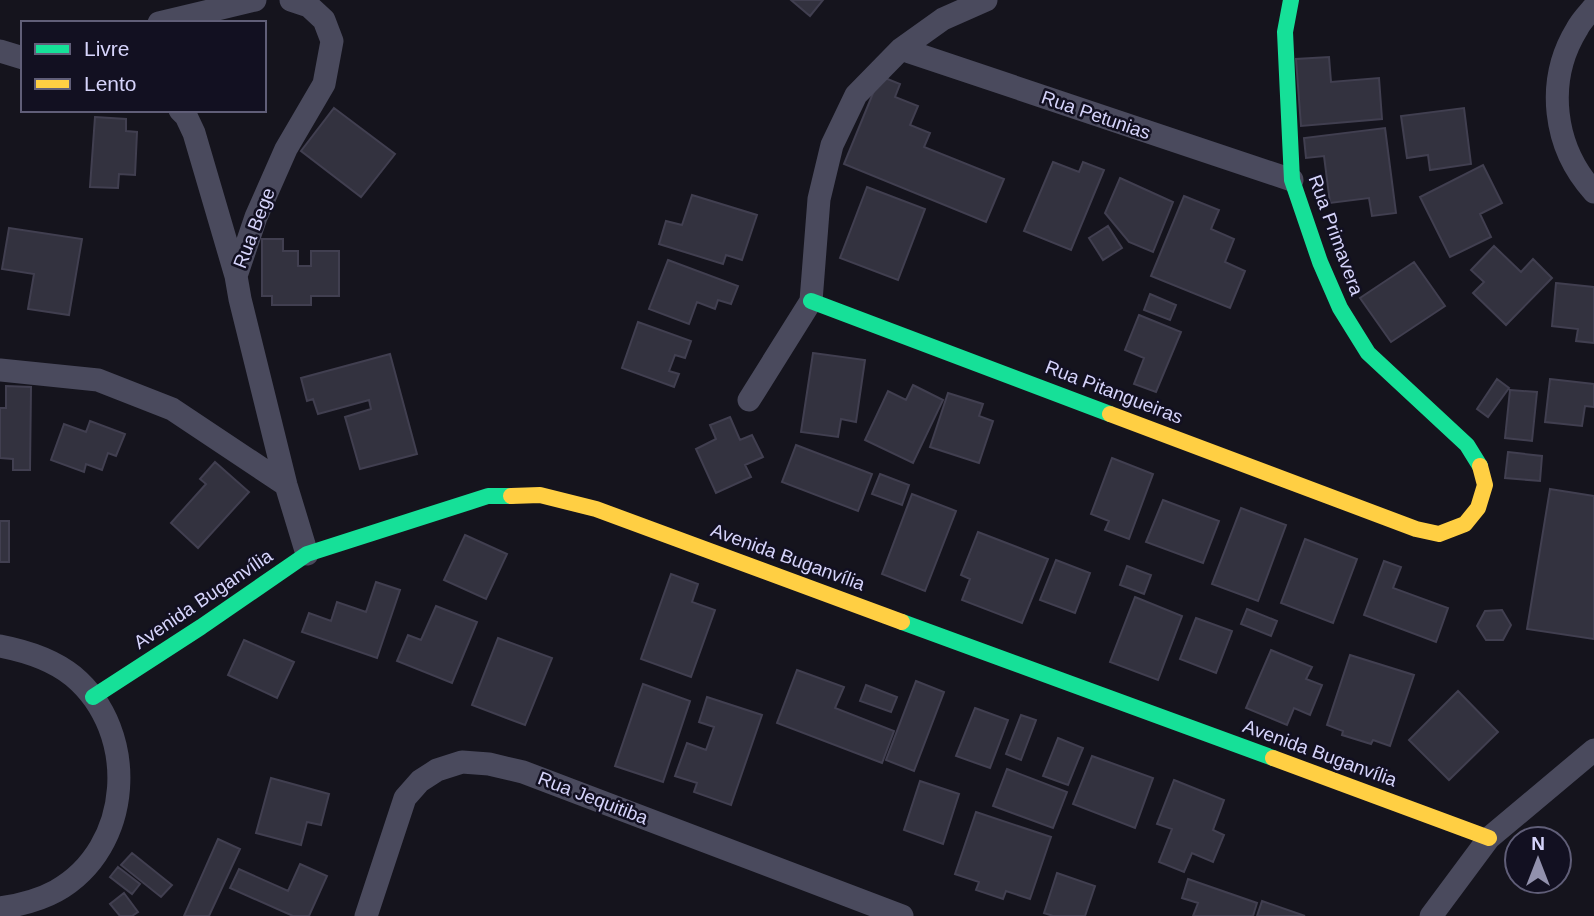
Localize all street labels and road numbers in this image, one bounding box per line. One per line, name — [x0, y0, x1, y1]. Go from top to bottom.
street label: Rua Petunias — [1039, 87, 1153, 143]
street label: Rua Primavera — [1304, 172, 1368, 299]
street label: Rua Bege — [229, 185, 279, 271]
street label: Rua Pitangueiras — [1042, 356, 1186, 428]
street label: Avenida Buganvília — [708, 519, 868, 595]
street label: Avenida Buganvília — [130, 545, 277, 653]
street label: Avenida Buganvília — [1240, 715, 1400, 791]
street label: Rua Jequitiba — [535, 767, 651, 829]

